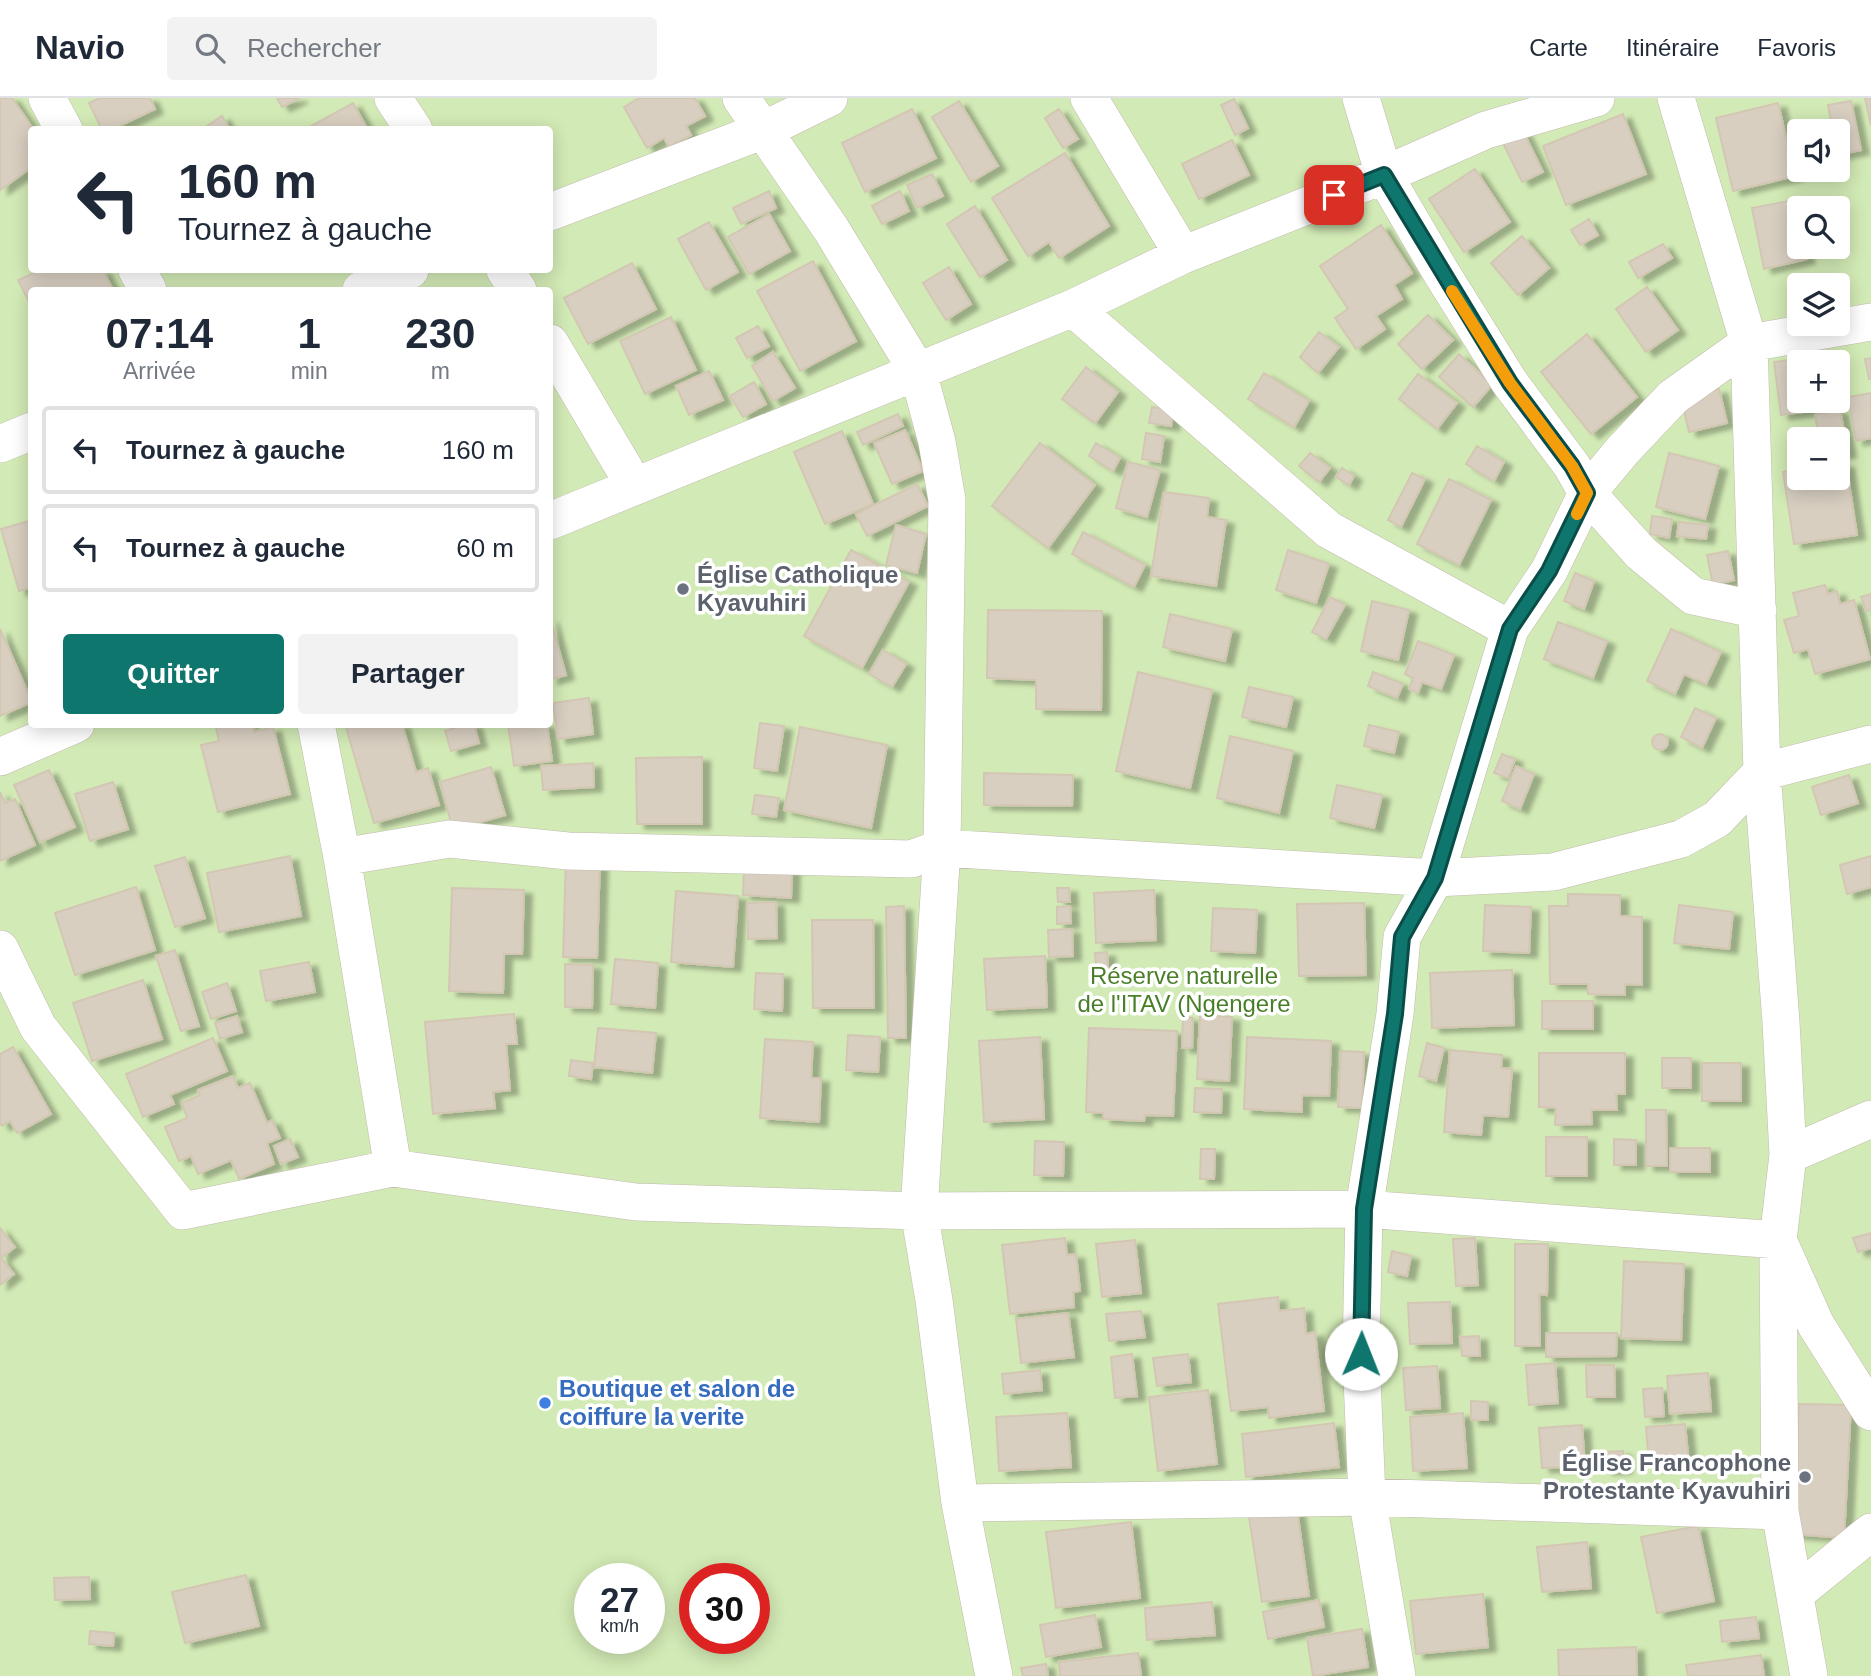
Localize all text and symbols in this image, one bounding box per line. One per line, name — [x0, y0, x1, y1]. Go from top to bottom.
search box — [167, 17, 657, 80]
text: Navio — [35, 29, 125, 66]
icon: search — [191, 29, 229, 67]
text: Rechercher — [247, 33, 381, 63]
text: Carte — [1529, 34, 1588, 61]
text: Itinéraire — [1626, 34, 1719, 61]
text: Favoris — [1757, 34, 1836, 61]
map controls — [1787, 119, 1850, 490]
button: sound — [1787, 119, 1850, 182]
icon: left — [63, 154, 154, 245]
text: 160 m — [178, 154, 317, 208]
pin — [1304, 165, 1364, 225]
icon: arrive — [1315, 176, 1353, 214]
button: search — [1787, 196, 1850, 259]
text: Tournez à gauche — [178, 211, 432, 247]
button: layers — [1787, 273, 1850, 336]
text: 07:14 — [106, 310, 213, 357]
text: 1 — [297, 310, 321, 357]
text: 230 — [405, 310, 475, 357]
button: + — [1787, 350, 1850, 413]
text: Arrivée — [123, 358, 196, 384]
text: min — [291, 358, 328, 384]
text: m — [431, 358, 450, 384]
button: − — [1787, 427, 1850, 490]
icon: left — [67, 431, 105, 469]
text: Tournez à gauche — [126, 435, 345, 465]
text: 160 m — [442, 435, 514, 465]
icon: left — [67, 529, 105, 567]
text: Tournez à gauche — [126, 533, 345, 563]
text: 60 m — [456, 533, 514, 563]
place label: Église Catholique Kyavuhiri — [697, 561, 898, 616]
marker: Église Catholique Kyavuhiri — [675, 581, 691, 597]
button: Quitter — [63, 634, 284, 714]
button: Partager — [298, 634, 518, 714]
park label: Réserve naturelle de l'ITAV (Ngengere — [1077, 962, 1291, 1017]
position arrow — [1324, 1317, 1398, 1391]
place label: Boutique et salon de coiffure la verite — [559, 1375, 795, 1430]
marker: Boutique et salon de coiffure la verite — [537, 1395, 553, 1411]
place label: Église Francophone Protestante Kyavuhiri — [1543, 1449, 1791, 1504]
marker: Église Francophone Protestante Kyavuhiri — [1797, 1469, 1813, 1485]
speed limit sign: 30 — [679, 1563, 770, 1654]
text: 27 — [600, 1580, 639, 1619]
text: km/h — [600, 1616, 639, 1636]

